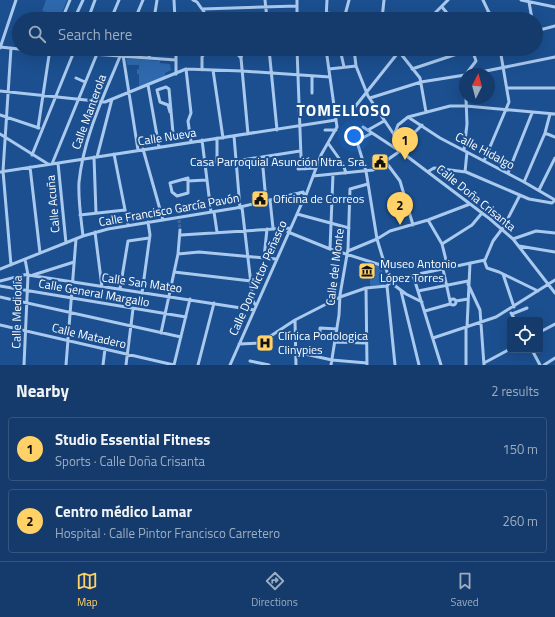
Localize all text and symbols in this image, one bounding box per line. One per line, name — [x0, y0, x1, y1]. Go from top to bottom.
search box — [12, 12, 543, 56]
icon: search — [26, 23, 48, 45]
text: Search here — [58, 23, 132, 46]
north arrow — [459, 68, 495, 104]
street label: Calle Manterola — [66, 72, 111, 152]
district label: TOMELLOSO — [297, 98, 391, 122]
street label: Calle Nueva — [136, 123, 198, 150]
your location — [344, 126, 364, 146]
pin: 1 — [392, 127, 418, 160]
street label: Calle Hidalgo — [452, 127, 518, 174]
place label: Casa Parroquial Asunción Ntra. Sra. — [190, 152, 367, 171]
public building icon: Casa Parroquial Asunción Ntra. Sra. — [370, 152, 390, 172]
street label: Calle Doña Crisanta — [432, 160, 520, 236]
street label: Calle Acuña — [41, 174, 64, 234]
street label: Calle Francisco García Pavón — [97, 188, 241, 231]
public building icon: Oficina de Correos — [250, 189, 270, 209]
place label: Oficina de Correos — [273, 189, 365, 208]
pin: 2 — [387, 192, 413, 225]
street label: Calle Don Víctor Peñasco — [223, 217, 292, 339]
street label: Calle del Monte — [320, 227, 349, 307]
place label: Museo Antonio López Torres — [380, 254, 457, 287]
museum icon: Museo Antonio López Torres — [357, 261, 377, 281]
street label: Calle San Mateo — [101, 267, 184, 298]
street label: Calle General Margallo — [37, 273, 151, 312]
street label: Calle Mediodía — [6, 275, 27, 349]
map controls — [507, 317, 543, 353]
button: locate — [507, 317, 543, 353]
street label: Calle Matadero — [50, 318, 128, 353]
place label: Clínica Podologica Clinypies — [278, 326, 368, 359]
hospital icon: Clínica Podologica Clinypies — [255, 333, 275, 353]
text: Nearby — [16, 378, 69, 404]
text: 2 results — [491, 381, 539, 401]
text: Studio Essential Fitness — [55, 428, 210, 451]
text: 1 — [26, 439, 34, 459]
text: 150 m — [502, 439, 538, 459]
text: Sports · Calle Doña Crisanta — [55, 451, 205, 471]
text: Centro médico Lamar — [55, 500, 192, 523]
text: 2 — [26, 511, 34, 531]
text: 260 m — [502, 511, 538, 531]
text: Hospital · Calle Pintor Francisco Carretero — [55, 523, 280, 543]
tab: Map — [76, 570, 98, 610]
tab: Directions — [251, 570, 298, 610]
tab: Saved — [451, 570, 479, 610]

